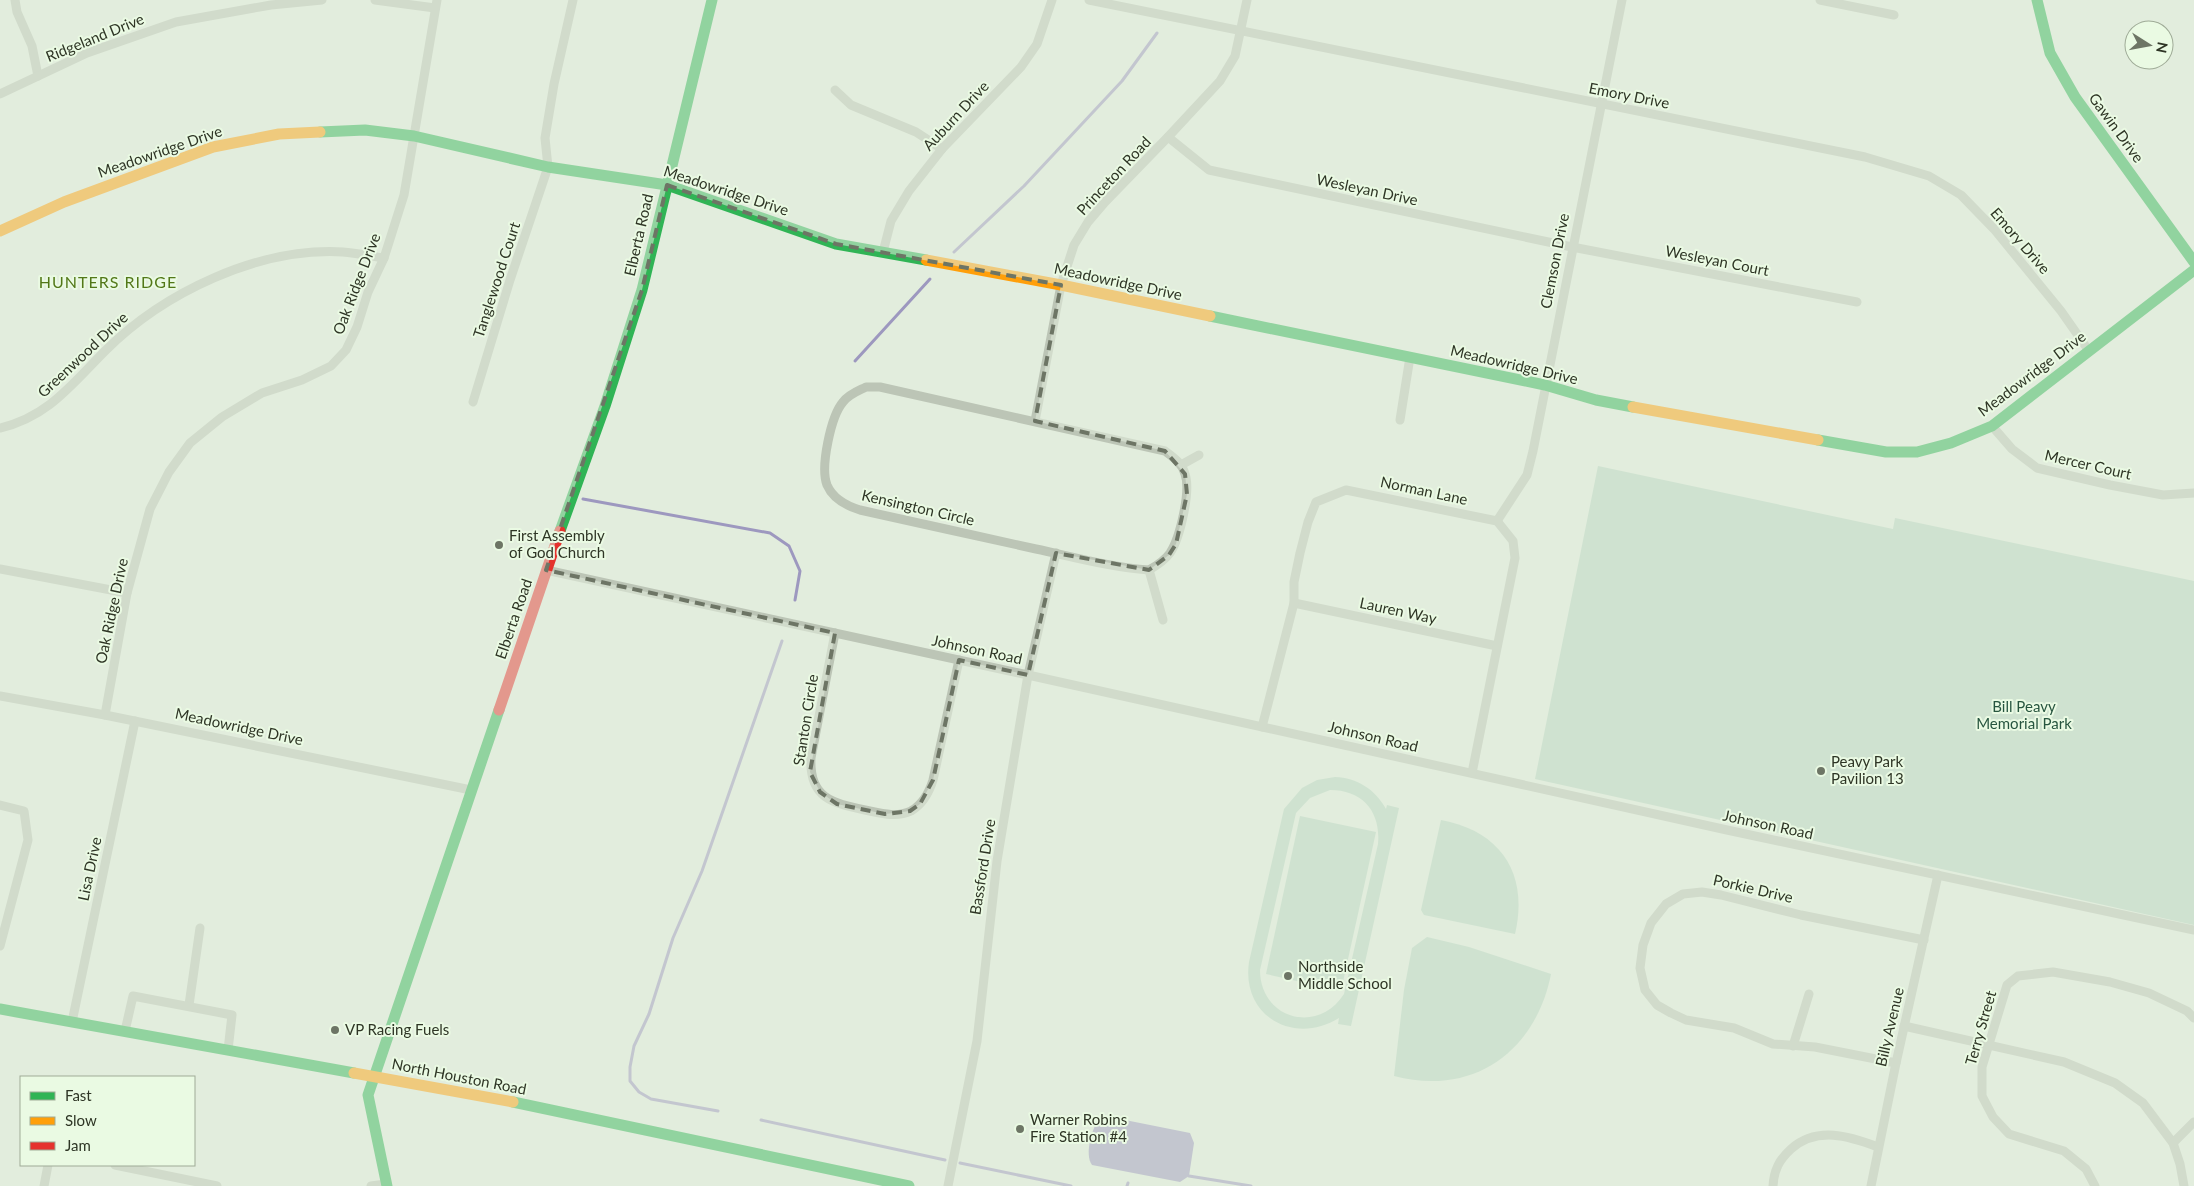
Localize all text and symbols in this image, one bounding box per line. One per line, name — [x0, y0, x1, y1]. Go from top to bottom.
street label: Ridgeland Drive — [43, 9, 146, 65]
north arrow — [2124, 20, 2174, 70]
text: N — [2153, 41, 2172, 54]
street label: Auburn Drive — [918, 77, 992, 154]
street label: Emory Drive — [1587, 78, 1671, 112]
street label: Gawin Drive — [2086, 89, 2148, 166]
street label: Meadowridge Drive — [95, 121, 224, 181]
street label: Princeton Road — [1072, 132, 1154, 218]
street label: Meadowridge Drive — [662, 161, 791, 219]
street label: Wesleyan Drive — [1315, 169, 1420, 209]
street label: Elberta Road — [620, 192, 656, 278]
street label: Emory Drive — [1987, 204, 2054, 277]
street label: Clemson Drive — [1536, 212, 1572, 310]
street label: Tanglewood Court — [469, 219, 523, 340]
street label: Oak Ridge Drive — [328, 230, 384, 337]
street label: Wesleyan Court — [1664, 241, 1771, 279]
street label: Meadowridge Drive — [1053, 259, 1184, 303]
district label: HUNTERS RIDGE — [39, 272, 177, 291]
street label: Greenwood Drive — [33, 308, 131, 401]
street label: Meadowridge Drive — [1974, 327, 2089, 420]
street label: Meadowridge Drive — [1449, 341, 1580, 387]
street label: Mercer Court — [2043, 445, 2134, 483]
street label: Norman Lane — [1379, 472, 1470, 508]
street label: Kensington Circle — [860, 485, 977, 529]
place label: First Assembly of God Church — [509, 526, 605, 561]
marker: First Assembly of God Church — [493, 539, 505, 551]
street label: Oak Ridge Drive — [91, 556, 131, 665]
street label: Elberta Road — [491, 576, 535, 661]
street label: Lauren Way — [1358, 593, 1439, 627]
street label: Johnson Road — [930, 631, 1024, 667]
street label: Stanton Circle — [789, 673, 821, 767]
park label: Bill Peavy Memorial Park — [1976, 697, 2072, 732]
street label: Meadowridge Drive — [174, 704, 305, 748]
street label: Johnson Road — [1326, 717, 1420, 755]
place label: Peavy Park Pavilion 13 — [1831, 752, 1904, 787]
marker: Peavy Park Pavilion 13 — [1815, 765, 1827, 777]
street label: Johnson Road — [1721, 806, 1815, 842]
street label: Bassford Drive — [966, 818, 998, 916]
street label: Lisa Drive — [73, 835, 105, 902]
street label: Porkie Drive — [1712, 870, 1795, 906]
place label: Northside Middle School — [1298, 957, 1392, 992]
marker: Northside Middle School — [1282, 970, 1294, 982]
street label: Billy Avenue — [1871, 985, 1907, 1068]
street label: Terry Street — [1961, 988, 1999, 1067]
place label: VP Racing Fuels — [345, 1020, 449, 1038]
marker: VP Racing Fuels — [329, 1024, 341, 1036]
street label: North Houston Road — [390, 1054, 528, 1098]
legend — [20, 1076, 195, 1166]
text: Fast — [65, 1086, 92, 1104]
place label: Warner Robins Fire Station #4 — [1030, 1110, 1127, 1145]
text: Slow — [65, 1111, 97, 1129]
marker: Warner Robins Fire Station #4 — [1014, 1123, 1026, 1135]
text: Jam — [65, 1136, 91, 1154]

